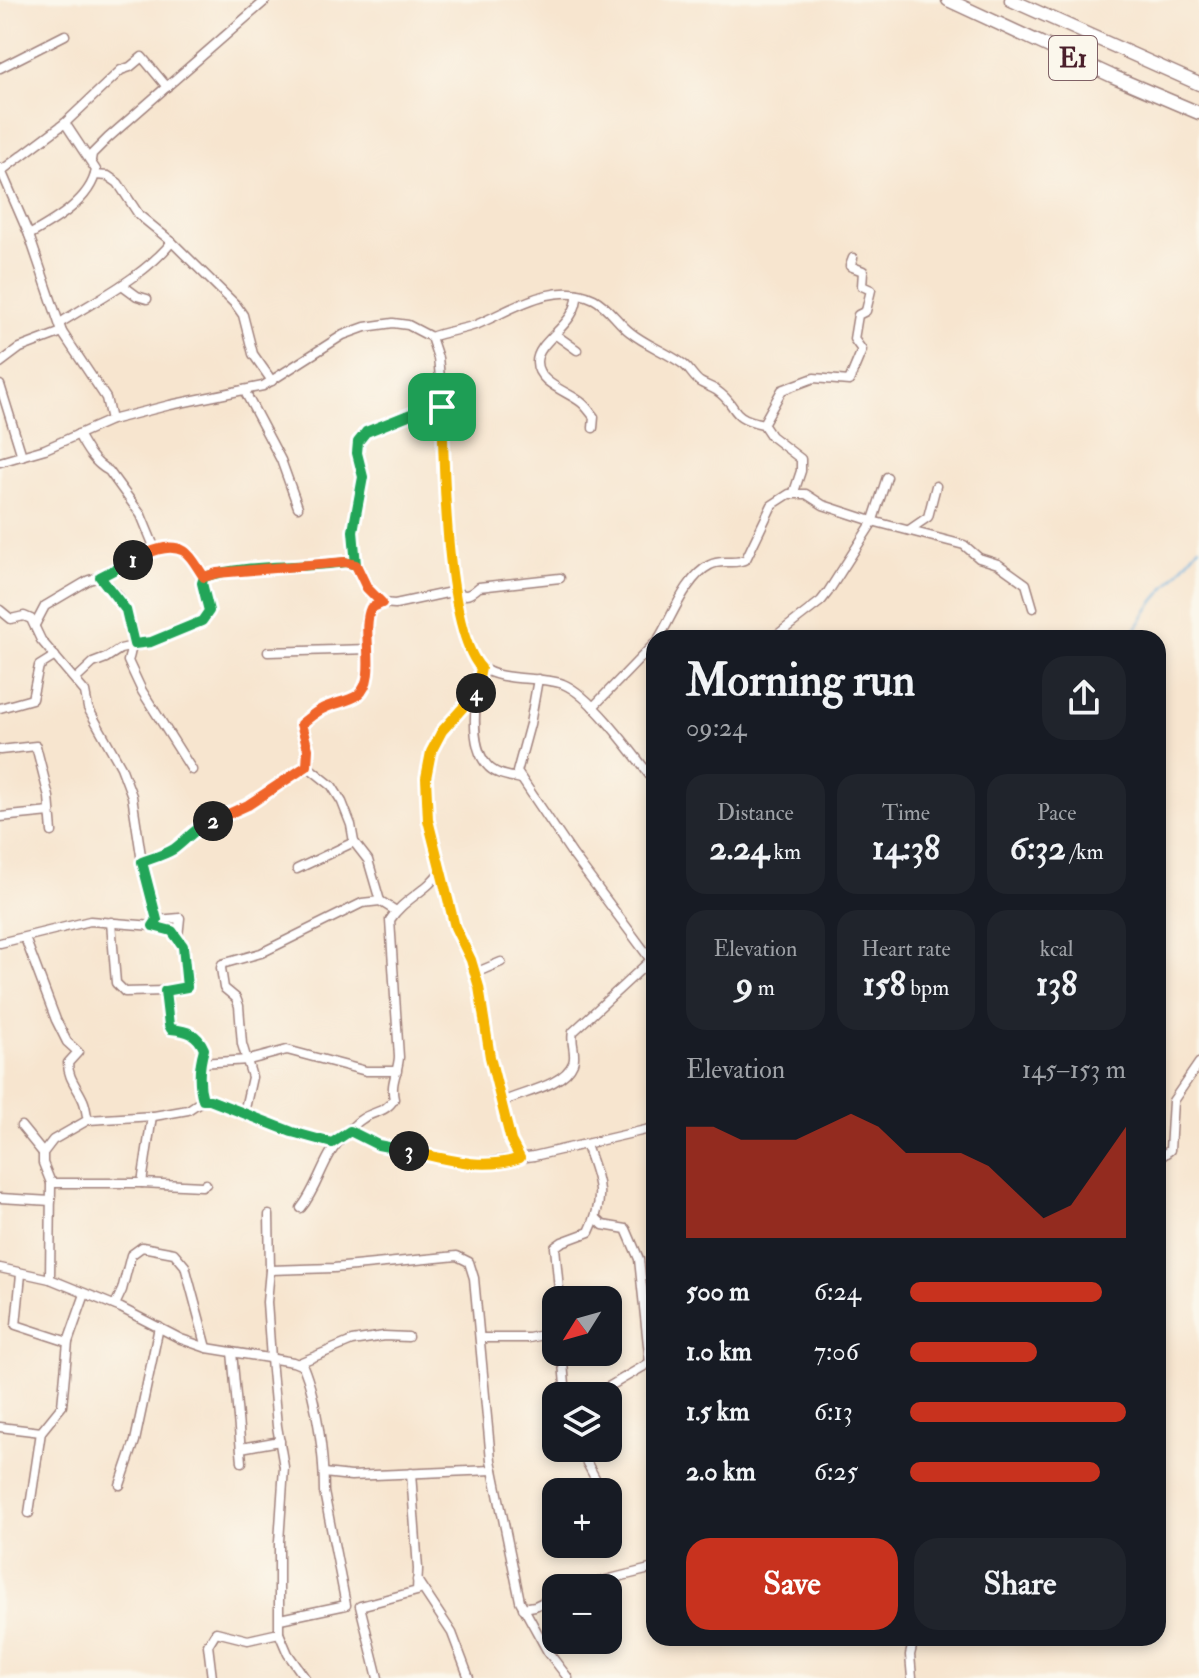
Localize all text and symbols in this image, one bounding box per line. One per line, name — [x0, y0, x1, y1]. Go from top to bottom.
road number: E1 — [1049, 36, 1097, 80]
pin — [408, 373, 476, 441]
icon: arrive — [420, 385, 464, 429]
pin: 1 — [113, 540, 153, 580]
text: 1 — [129, 546, 137, 574]
text: Morning run — [686, 654, 915, 709]
button: share — [1042, 656, 1126, 740]
pin: 4 — [456, 673, 496, 713]
text: 4 — [470, 679, 482, 707]
text: 09:24 — [686, 712, 746, 744]
text: Distance — [717, 799, 794, 827]
text: Time — [882, 799, 930, 827]
text: Pace — [1037, 799, 1076, 827]
pin: 2 — [193, 801, 233, 841]
text: 2 — [207, 807, 219, 835]
text: 2.24 — [710, 827, 769, 870]
text: 14:38 — [872, 827, 940, 870]
text: 6:32 — [1010, 827, 1066, 870]
text: km — [769, 838, 801, 866]
text: /km — [1066, 838, 1104, 866]
text: Elevation — [713, 935, 797, 963]
text: Heart rate — [861, 935, 951, 963]
text: kcal — [1040, 935, 1074, 963]
text: 9 — [736, 963, 753, 1006]
text: 158 — [863, 963, 906, 1006]
text: 138 — [1036, 963, 1077, 1006]
text: m — [753, 974, 775, 1002]
text: bpm — [906, 974, 949, 1002]
text: Elevation — [686, 1054, 785, 1086]
text: 145–153 m — [1022, 1054, 1126, 1086]
pin: 3 — [389, 1131, 429, 1171]
text: 3 — [405, 1137, 413, 1165]
text: 500 m — [686, 1276, 750, 1308]
text: 6:24 — [814, 1276, 861, 1308]
north arrow — [542, 1286, 622, 1366]
map controls — [542, 1286, 622, 1654]
text: 1.0 km — [686, 1336, 752, 1368]
text: 7:06 — [814, 1336, 859, 1368]
button: layers — [542, 1382, 622, 1462]
text: 1.5 km — [686, 1396, 749, 1428]
text: 6:13 — [814, 1396, 853, 1428]
text: 2.0 km — [686, 1456, 756, 1488]
text: 6:25 — [814, 1456, 858, 1488]
button: + — [542, 1478, 622, 1558]
button: Save — [686, 1538, 898, 1630]
button: Share — [914, 1538, 1126, 1630]
button: − — [542, 1574, 622, 1654]

